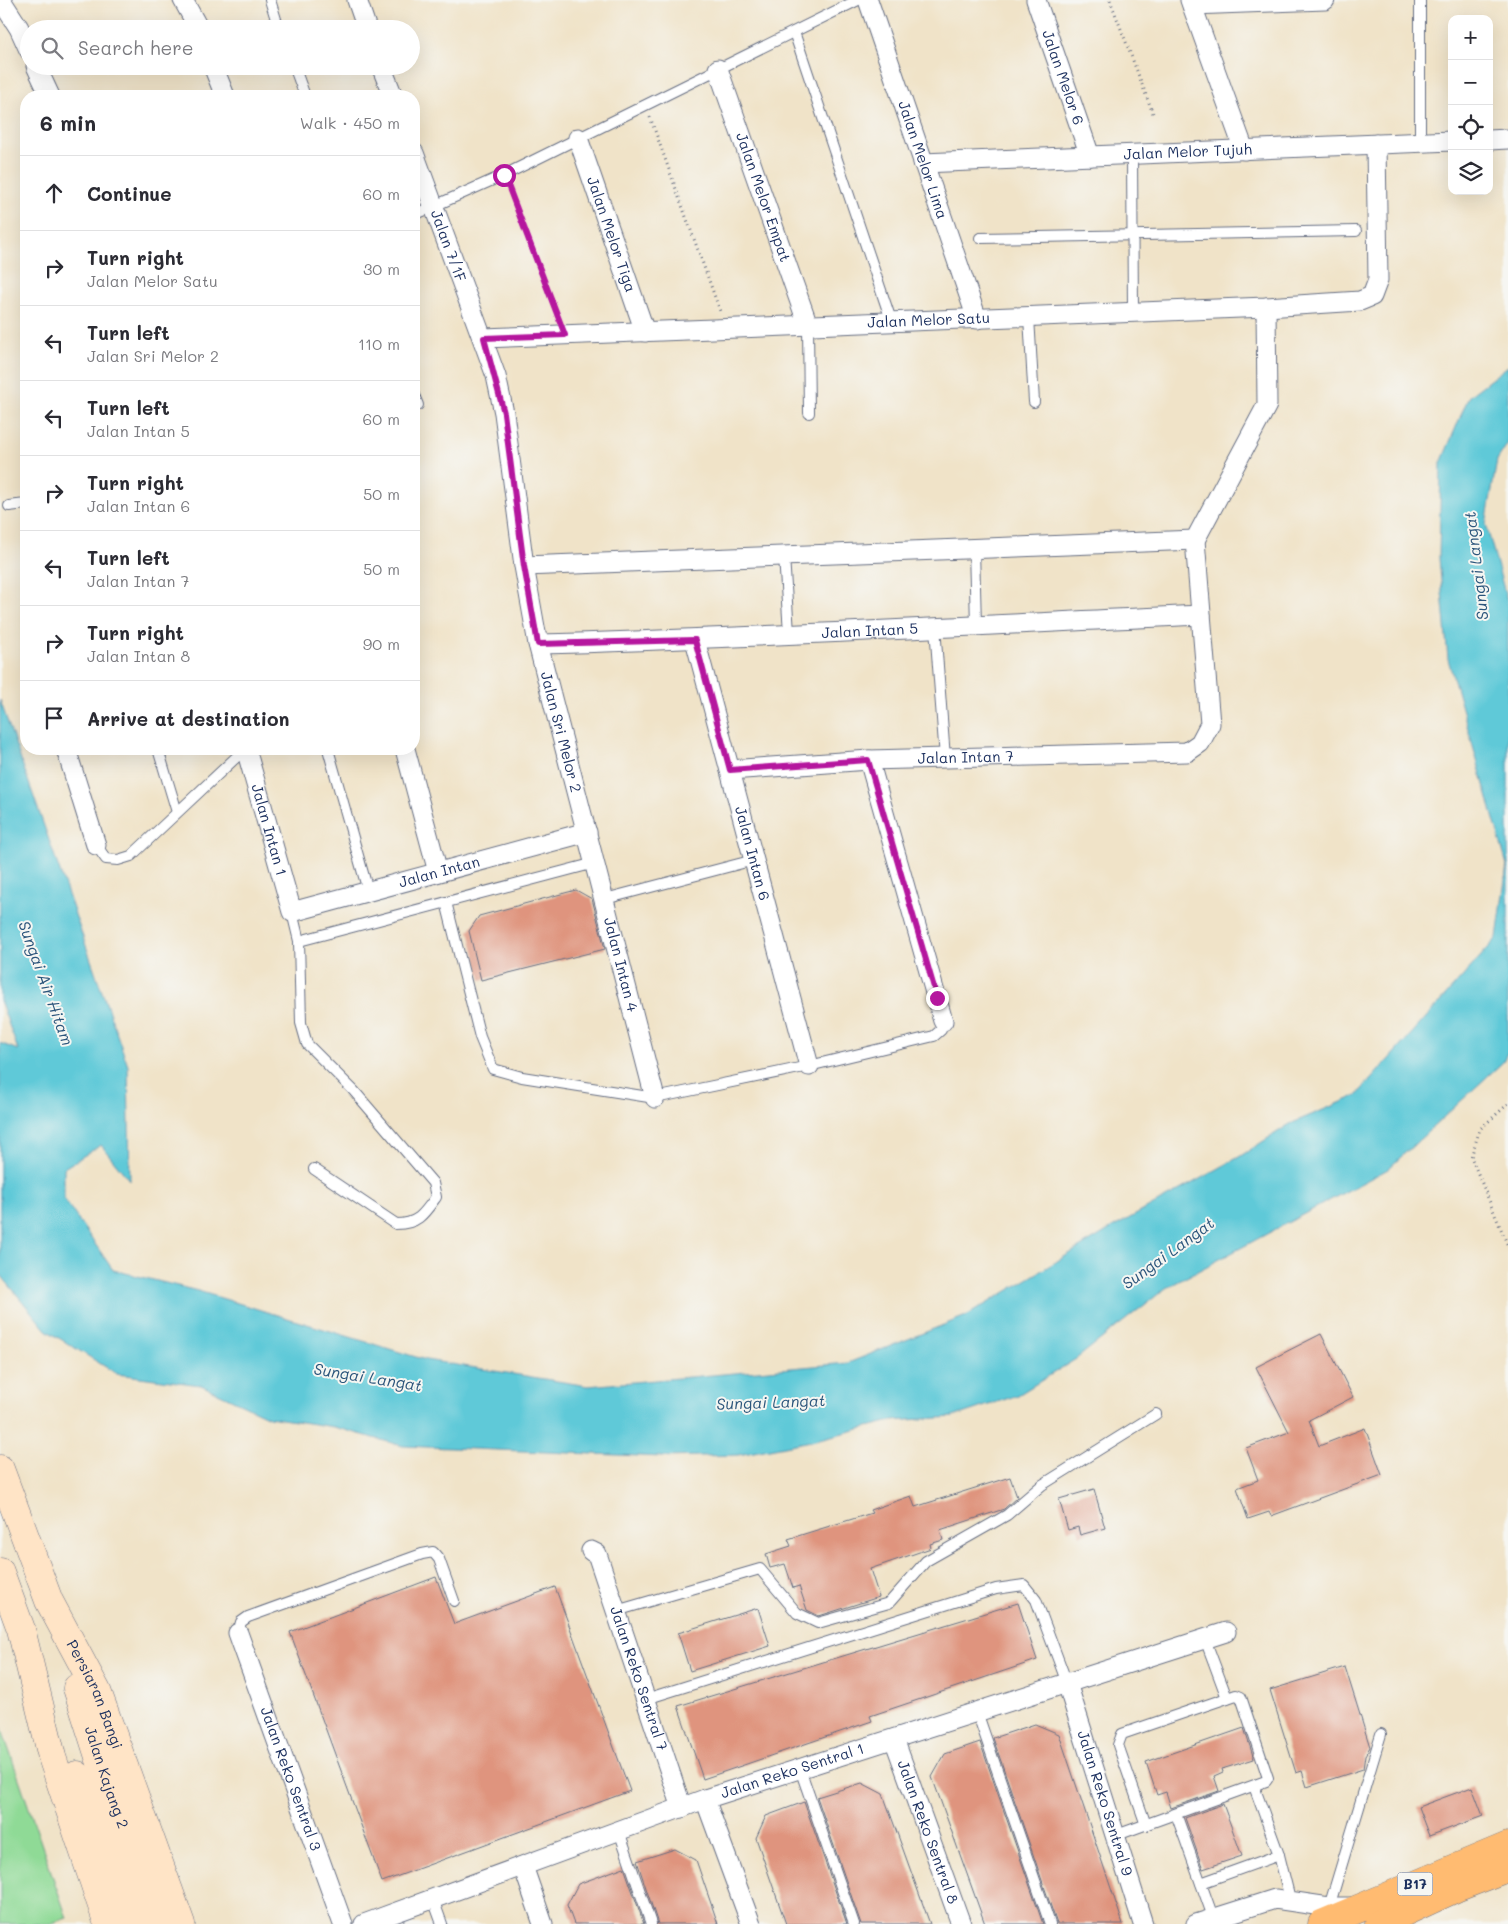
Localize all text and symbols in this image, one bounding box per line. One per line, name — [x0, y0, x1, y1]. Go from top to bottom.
map controls — [1448, 15, 1493, 195]
button: + — [1448, 15, 1493, 60]
search box — [20, 20, 420, 75]
street label: Jalan Melor 6 — [1038, 27, 1089, 127]
icon: search — [38, 34, 66, 62]
text: Search here — [78, 35, 194, 60]
button: − — [1448, 60, 1493, 105]
street label: Jalan Melor Lima — [894, 98, 953, 221]
button: locate — [1448, 105, 1493, 150]
text: 6 min — [40, 109, 96, 136]
text: Walk · 450 m — [300, 112, 400, 133]
street label: Jalan Melor Empat — [732, 130, 796, 264]
street label: Jalan Melor Tujuh — [1123, 138, 1252, 164]
button: layers — [1448, 150, 1493, 195]
route start — [493, 164, 516, 187]
street label: Jalan Melor Tiga — [583, 174, 641, 295]
icon: ahead — [40, 179, 68, 207]
text: Continue — [87, 181, 172, 206]
text: 60 m — [363, 183, 400, 204]
street label: Jalan 7/1F — [427, 207, 471, 284]
text: Turn right — [87, 245, 184, 270]
icon: right — [40, 254, 68, 282]
text: 30 m — [363, 258, 400, 279]
text: Jalan Melor Satu — [87, 270, 218, 291]
street label: Jalan Melor Satu — [867, 307, 990, 332]
text: Turn left — [87, 320, 170, 345]
icon: left — [40, 329, 68, 357]
text: 110 m — [358, 333, 400, 354]
text: Jalan Sri Melor 2 — [87, 345, 219, 366]
text: Turn left — [87, 395, 170, 420]
icon: left — [40, 404, 68, 432]
text: 60 m — [363, 408, 400, 429]
text: Jalan Intan 5 — [87, 420, 190, 441]
text: Turn right — [87, 470, 184, 495]
icon: right — [40, 479, 68, 507]
text: 50 m — [363, 483, 400, 504]
text: Jalan Intan 6 — [87, 495, 190, 516]
water label: Sungai Langat — [1458, 510, 1493, 622]
text: Turn left — [87, 545, 170, 570]
icon: left — [40, 554, 68, 582]
text: 50 m — [363, 558, 400, 579]
text: Jalan Intan 7 — [87, 570, 189, 591]
street label: Jalan Intan 5 — [821, 618, 918, 642]
text: Turn right — [87, 620, 184, 645]
icon: right — [40, 629, 68, 657]
text: 90 m — [363, 633, 400, 654]
text: Jalan Intan 8 — [87, 645, 190, 666]
street label: Jalan Sri Melor 2 — [537, 669, 587, 794]
icon: arrive — [40, 704, 68, 732]
text: Arrive at destination — [87, 706, 290, 731]
street label: Jalan Intan 7 — [917, 745, 1014, 768]
street label: Jalan Intan 1 — [247, 781, 292, 878]
street label: Jalan Intan 6 — [731, 804, 775, 903]
street label: Jalan Intan — [396, 851, 482, 892]
street label: Jalan Intan 4 — [600, 915, 643, 1014]
water label: Sungai Air Hitam — [14, 918, 79, 1048]
route end — [926, 987, 949, 1010]
water label: Sungai Langat — [1117, 1212, 1218, 1293]
water label: Sungai Langat — [312, 1358, 424, 1395]
water label: Sungai Langat — [716, 1389, 826, 1414]
street label: Jalan Reko Sentral 7 — [606, 1603, 673, 1753]
street label: Persiaran Bangi — [62, 1636, 128, 1751]
street label: Jalan Reko Sentral 3 — [256, 1704, 327, 1853]
street label: Jalan Kajang 2 — [81, 1723, 134, 1831]
street label: Jalan Reko Sentral 9 — [1074, 1728, 1138, 1878]
street label: Jalan Reko Sentral 1 — [718, 1738, 866, 1802]
street label: Jalan Reko Sentral 8 — [893, 1757, 964, 1906]
road number: B17 — [1398, 1872, 1432, 1896]

